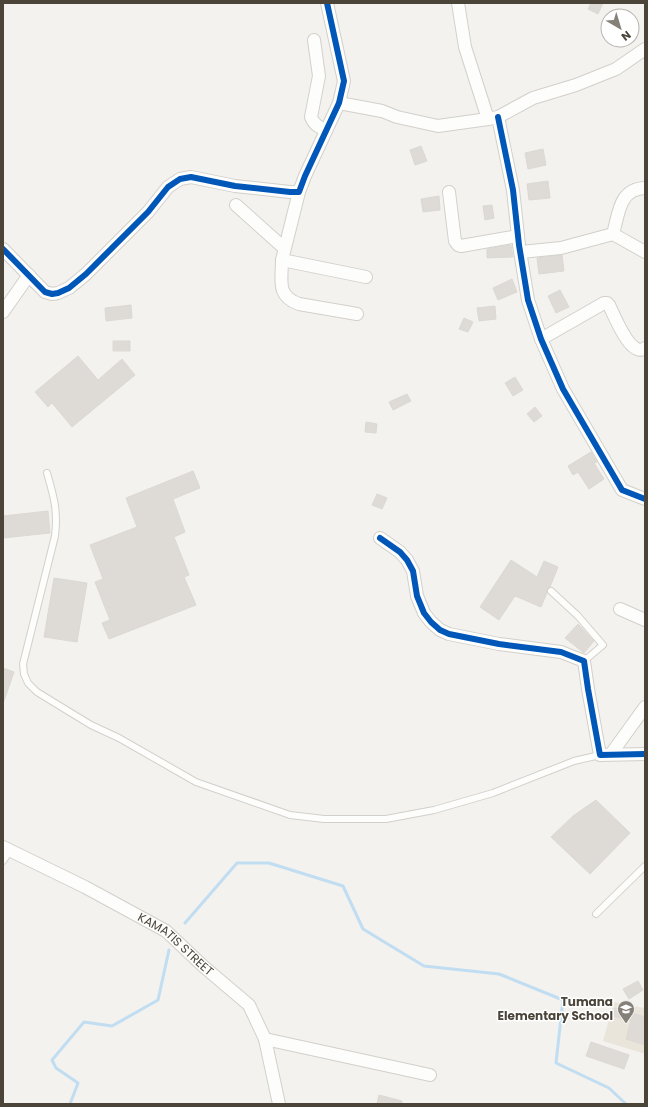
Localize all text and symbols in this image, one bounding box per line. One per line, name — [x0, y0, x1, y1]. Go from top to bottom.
north arrow — [600, 8, 640, 48]
text: N — [618, 27, 634, 45]
street label: KAMATIS STREET — [135, 908, 218, 980]
place label: Tumana Elementary School — [498, 993, 613, 1024]
school or university icon: Tumana Elementary School — [616, 999, 636, 1024]

